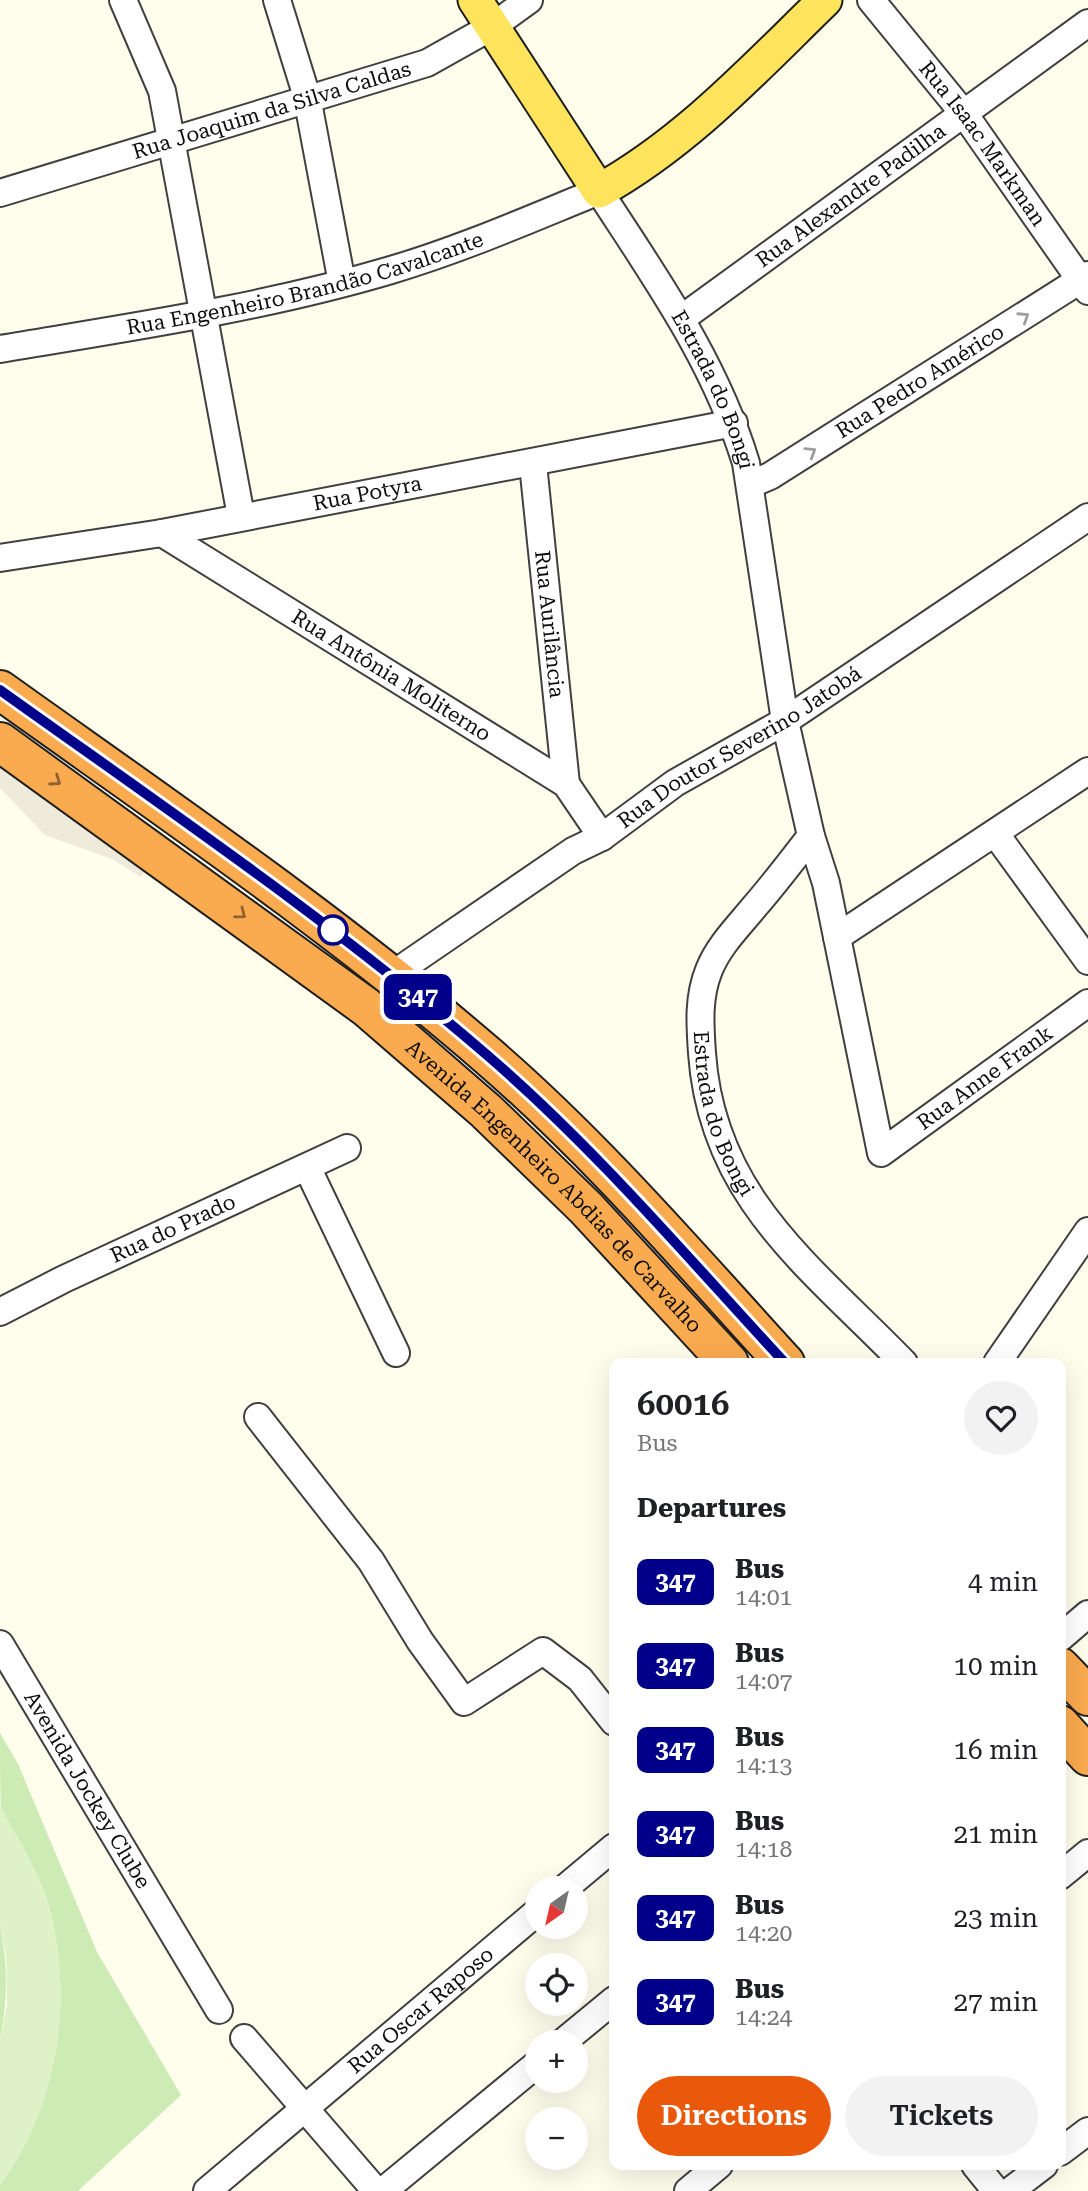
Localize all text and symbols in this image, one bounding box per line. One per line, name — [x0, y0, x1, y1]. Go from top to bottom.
street label: Rua Isaac Markman — [914, 56, 1051, 231]
street label: Rua Joaquim da Silva Caldas — [130, 57, 414, 164]
street label: Rua Alexandre Padilha — [751, 118, 951, 272]
street label: Rua Engenheiro Brandão Cavalcante — [125, 227, 486, 340]
street label: Estrada do Bongi — [666, 306, 759, 471]
one-way arrow — [1016, 313, 1029, 325]
street label: Rua Pedro Américo — [831, 319, 1008, 443]
one-way arrow — [803, 447, 816, 460]
street label: Rua Potyra — [311, 471, 424, 516]
street label: Rua Aurilância — [530, 549, 569, 700]
street label: Rua Antônia Moliterno — [287, 605, 495, 746]
street label: Rua Doutor Severino Jatobá — [613, 661, 866, 833]
one-way arrow — [48, 773, 61, 785]
one-way arrow — [233, 905, 245, 918]
unlabelled marker — [318, 915, 348, 945]
line badge: 347 — [378, 974, 458, 1020]
text: 347 — [398, 983, 438, 1011]
street label: Rua Anne Frank — [912, 1021, 1057, 1135]
street label: Estrada do Bongi — [689, 1030, 759, 1201]
street label: Avenida Engenheiro Abdias de Carvalho — [401, 1035, 707, 1338]
street label: Rua do Prado — [106, 1189, 239, 1268]
button: heart — [964, 1381, 1038, 1455]
text: 60016 — [637, 1384, 729, 1423]
text: Bus — [637, 1430, 677, 1457]
text: Departures — [637, 1493, 786, 1523]
text: Bus — [735, 1554, 784, 1584]
text: 4 min — [968, 1567, 1038, 1597]
text: 347 — [655, 1568, 696, 1596]
text: 14:01 — [735, 1584, 792, 1611]
text: Bus — [735, 1638, 784, 1668]
text: 10 min — [954, 1651, 1038, 1681]
text: 347 — [655, 1652, 696, 1680]
text: 14:07 — [735, 1668, 792, 1695]
street label: Avenida Jockey Clube — [19, 1687, 155, 1893]
text: Bus — [735, 1722, 784, 1752]
text: 16 min — [954, 1735, 1038, 1765]
text: 347 — [655, 1736, 696, 1764]
text: 14:13 — [735, 1752, 792, 1779]
text: Bus — [735, 1806, 784, 1836]
text: 21 min — [954, 1819, 1038, 1849]
text: 347 — [655, 1820, 696, 1848]
text: 14:18 — [735, 1836, 792, 1863]
north arrow — [525, 1876, 588, 1939]
map controls — [525, 1876, 588, 2170]
text: Bus — [735, 1890, 784, 1920]
text: 23 min — [954, 1903, 1038, 1933]
text: 347 — [655, 1904, 696, 1932]
text: 14:20 — [735, 1920, 792, 1947]
street label: Rua Oscar Raposo — [343, 1942, 498, 2078]
button: locate — [525, 1953, 588, 2016]
text: Bus — [735, 1974, 784, 2004]
text: 27 min — [954, 1987, 1038, 2017]
text: 347 — [655, 1988, 696, 2016]
text: 14:24 — [735, 2004, 792, 2031]
button: + — [525, 2030, 588, 2093]
button: Directions — [637, 2076, 831, 2156]
button: Tickets — [845, 2076, 1038, 2156]
button: − — [525, 2107, 588, 2170]

